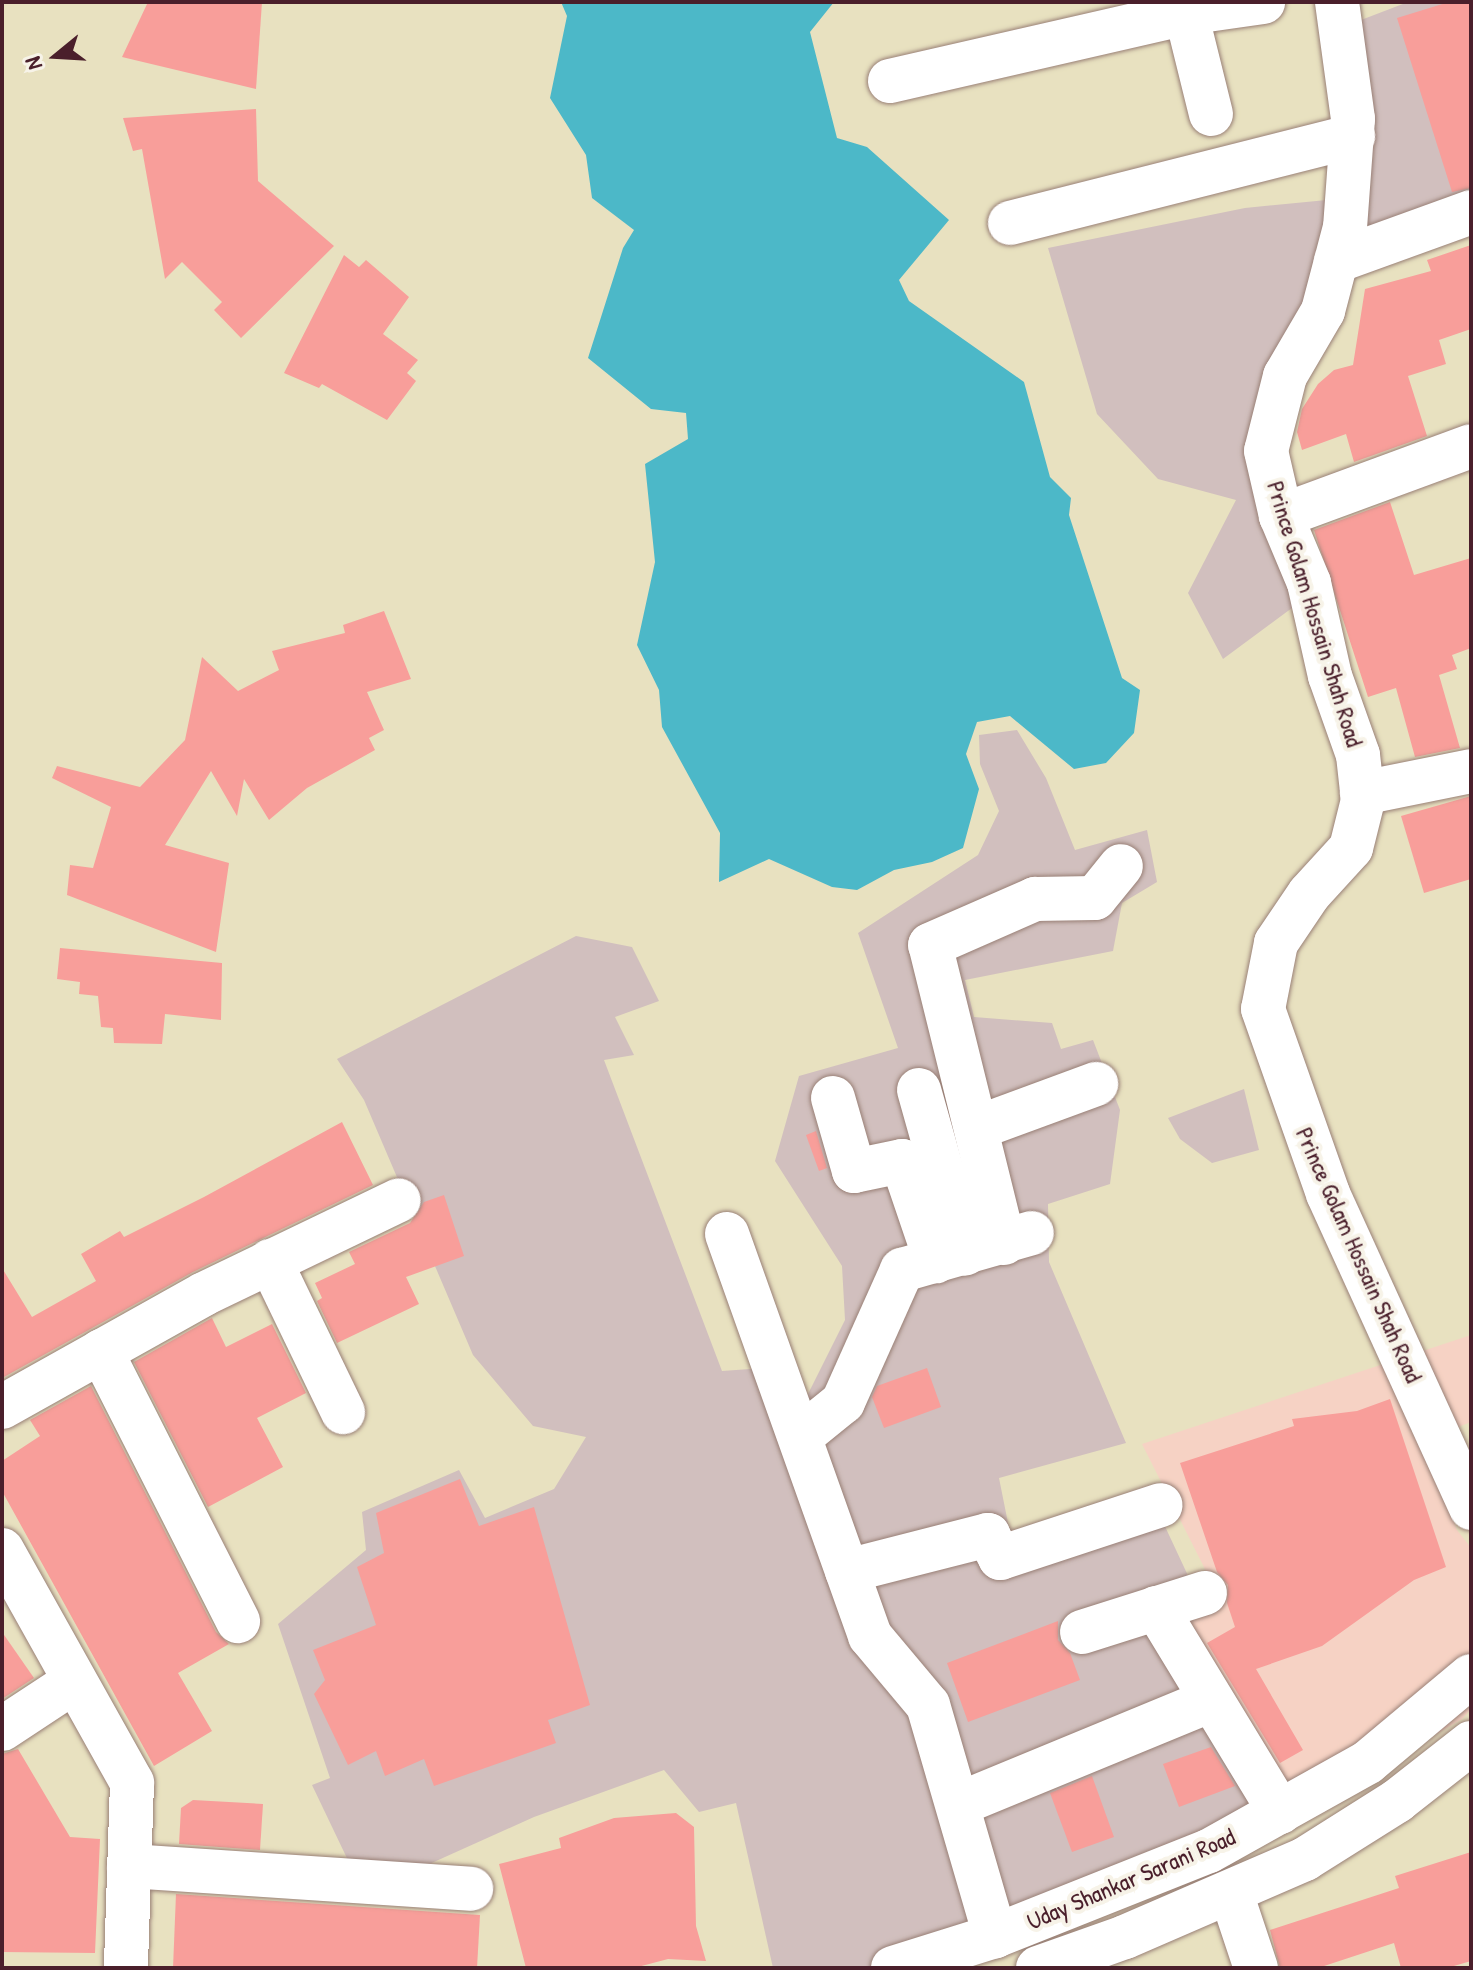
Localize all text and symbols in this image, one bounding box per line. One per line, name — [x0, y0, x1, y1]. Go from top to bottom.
north arrow — [16, 16, 96, 96]
text: N — [17, 53, 49, 74]
street label: Prince Golam Hossain Shah Road — [1261, 478, 1369, 750]
street label: Prince Golam Hossain Shah Road — [1290, 1123, 1428, 1387]
street label: Uday Shankar Sarani Road — [1023, 1822, 1239, 1936]

